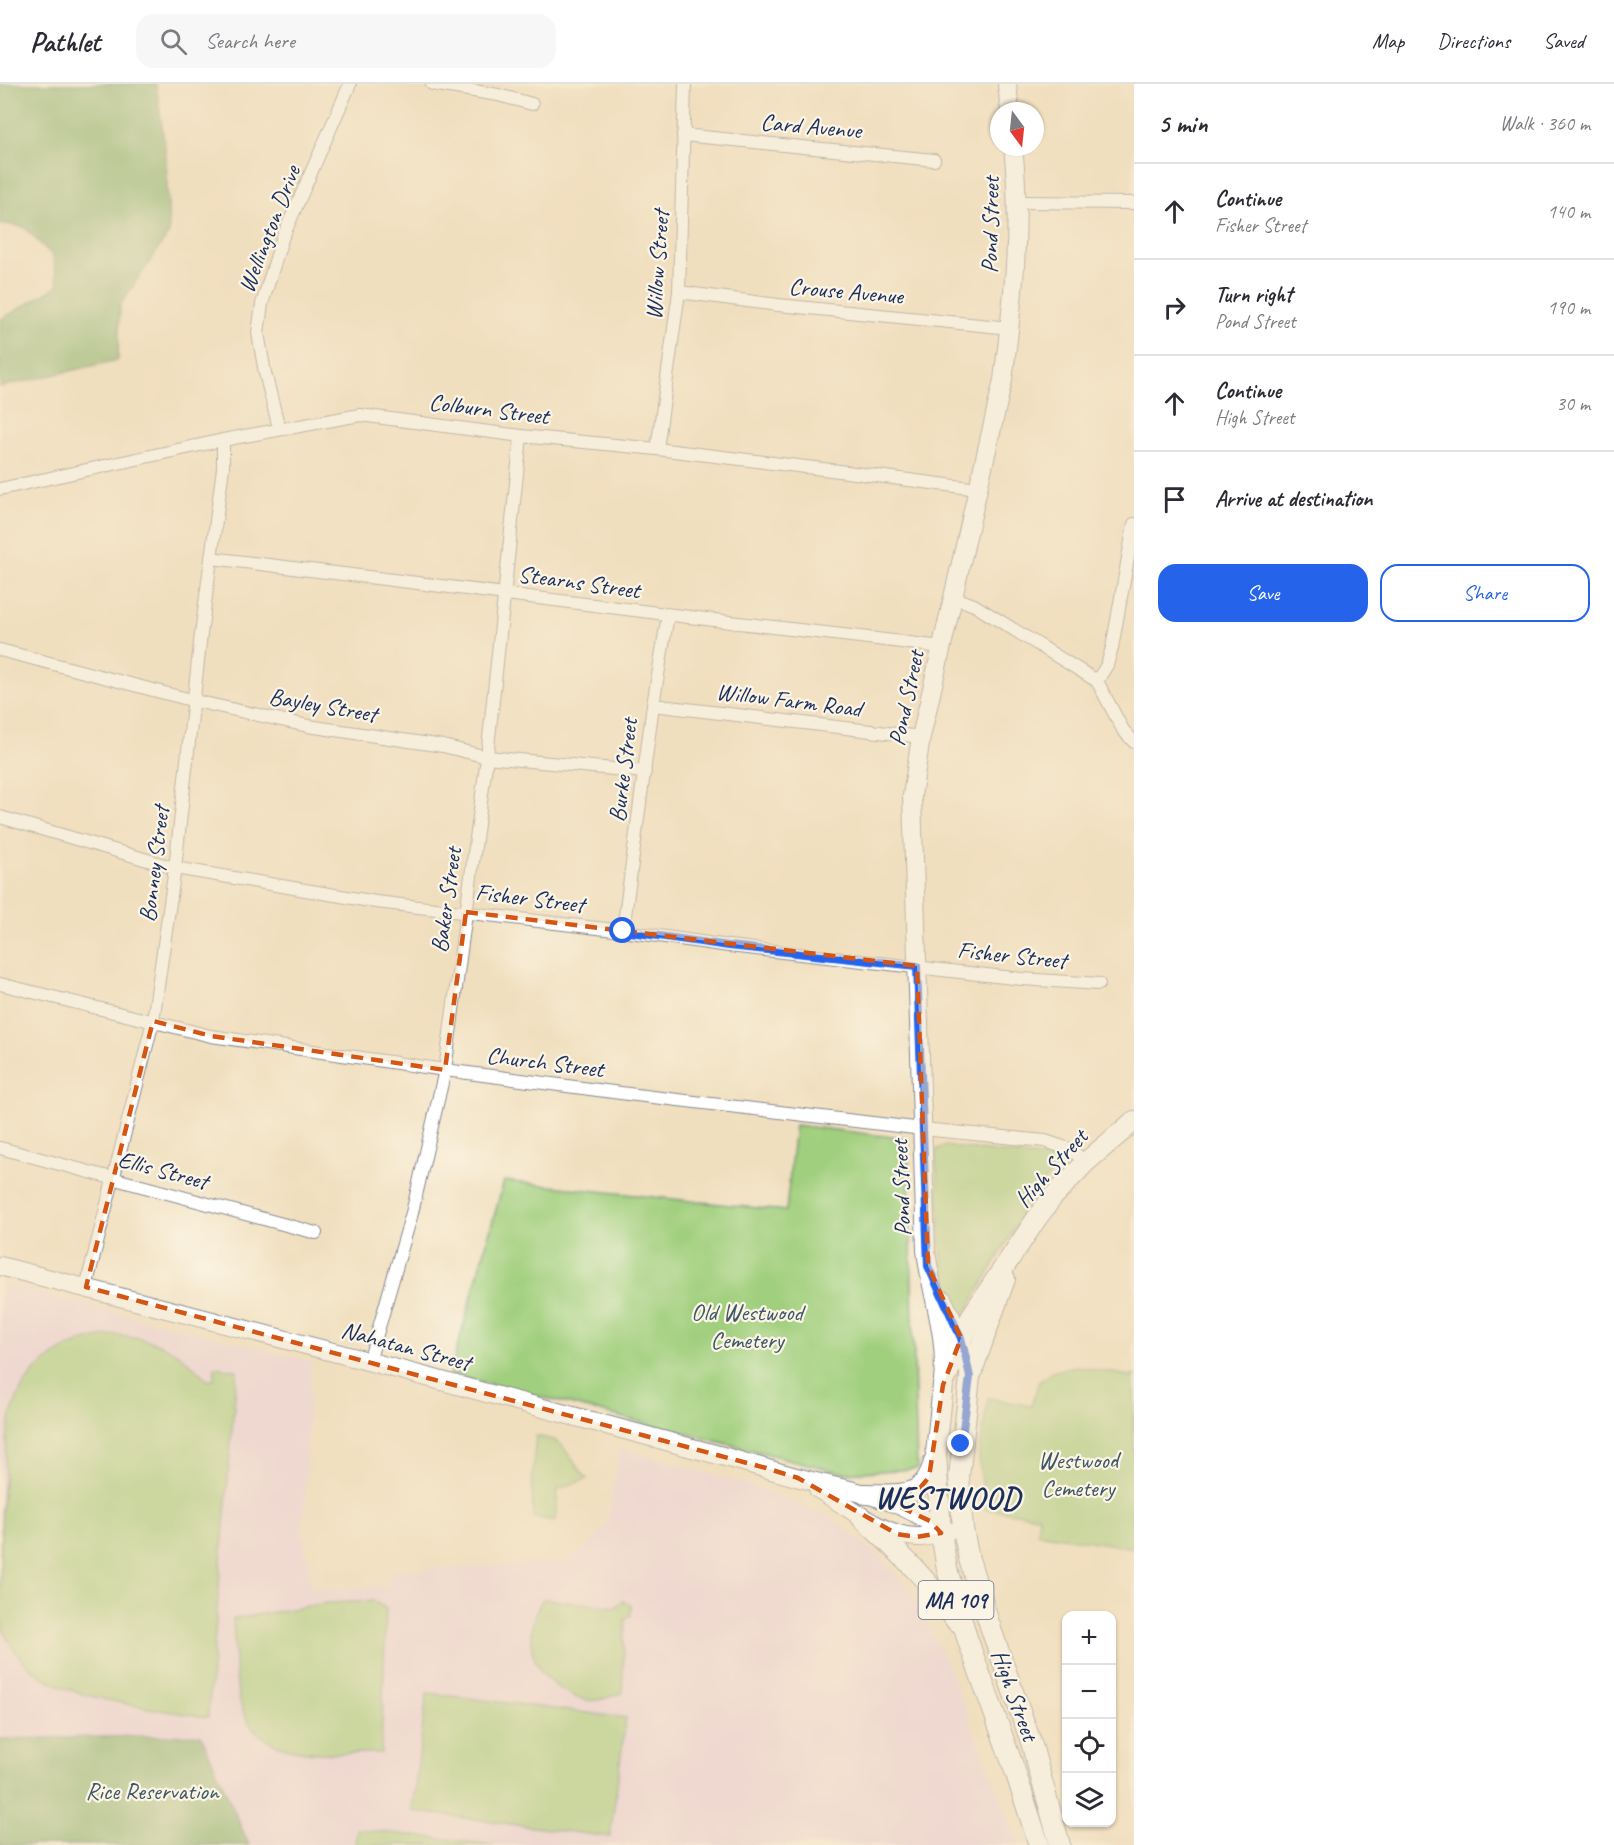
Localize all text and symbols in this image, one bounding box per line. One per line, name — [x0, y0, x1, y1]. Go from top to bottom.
search box — [136, 14, 556, 68]
text: Pathlet — [30, 24, 100, 59]
icon: search — [157, 25, 190, 58]
text: Search here — [205, 27, 295, 55]
text: Map — [1372, 28, 1404, 54]
text: Directions — [1437, 28, 1510, 54]
text: Saved — [1543, 28, 1584, 54]
north arrow — [990, 102, 1044, 156]
street label: Card Avenue — [759, 107, 865, 146]
text: 5 min — [1158, 107, 1207, 140]
text: Walk · 360 m — [1500, 111, 1590, 136]
street label: Wellington Drive — [231, 159, 308, 297]
street label: Pond Street — [974, 174, 1006, 274]
text: Continue — [1215, 185, 1281, 213]
icon: ahead — [1158, 195, 1191, 228]
text: 140 m — [1547, 199, 1590, 224]
street label: Willow Street — [638, 206, 676, 321]
text: Fisher Street — [1215, 213, 1306, 238]
street label: Crouse Avenue — [788, 271, 906, 311]
text: Turn right — [1215, 281, 1292, 309]
icon: right — [1158, 291, 1191, 324]
text: 190 m — [1547, 295, 1590, 320]
text: Pond Street — [1215, 309, 1296, 334]
text: Continue — [1215, 377, 1281, 405]
street label: Colburn Street — [428, 387, 553, 431]
icon: ahead — [1158, 387, 1191, 420]
text: 30 m — [1556, 391, 1590, 416]
text: High Street — [1215, 405, 1294, 430]
icon: arrive — [1158, 483, 1191, 516]
text: Arrive at destination — [1215, 485, 1372, 513]
street label: Stearns Street — [516, 559, 644, 606]
button: Save — [1158, 564, 1368, 622]
button: Share — [1380, 564, 1590, 622]
street label: Pond Street — [881, 646, 931, 748]
street label: Willow Farm Road — [715, 676, 867, 724]
street label: Bayley Street — [267, 681, 382, 730]
street label: Burke Street — [602, 714, 644, 824]
street label: Bonney Street — [132, 801, 176, 924]
street label: Baker Street — [424, 844, 468, 954]
street label: Fisher Street — [474, 876, 589, 920]
route start — [609, 917, 635, 943]
street label: Fisher Street — [956, 934, 1071, 976]
street label: Church Street — [485, 1040, 607, 1084]
street label: High Street — [1008, 1121, 1095, 1213]
street label: Pond Street — [884, 1137, 918, 1237]
street label: Ellis Street — [115, 1144, 214, 1197]
park label: Old Westwood Cemetery — [691, 1297, 807, 1355]
street label: Nahatan Street — [338, 1314, 477, 1378]
route end — [947, 1430, 973, 1456]
park label: Westwood Cemetery — [1038, 1445, 1122, 1503]
district label: WESTWOOD — [875, 1479, 1023, 1517]
road number: MA 109 — [918, 1581, 994, 1619]
map controls — [1062, 1611, 1116, 1827]
button: + — [1062, 1611, 1116, 1665]
street label: High Street — [985, 1645, 1046, 1747]
button: − — [1062, 1665, 1116, 1719]
button: locate — [1062, 1719, 1116, 1773]
button: layers — [1062, 1773, 1116, 1827]
park label: Rice Reservation — [85, 1776, 220, 1806]

